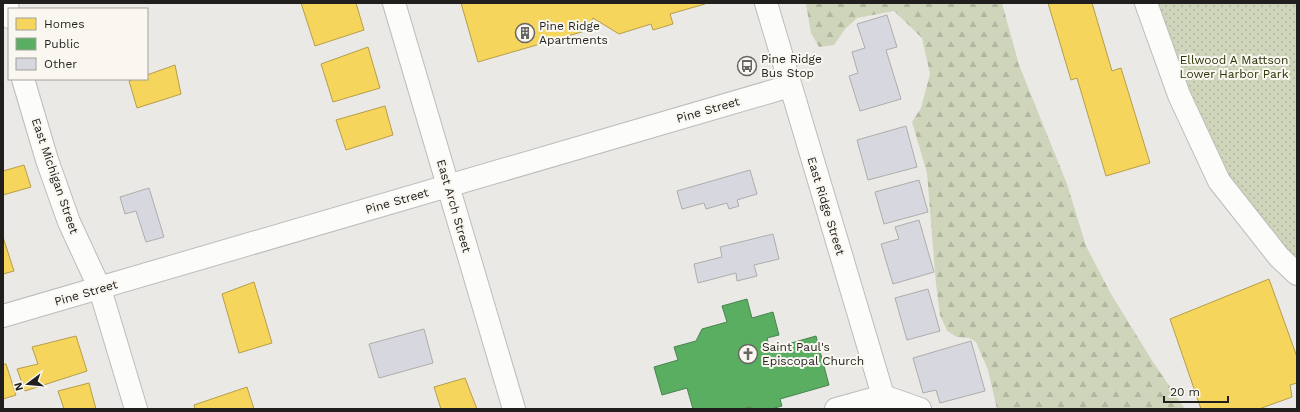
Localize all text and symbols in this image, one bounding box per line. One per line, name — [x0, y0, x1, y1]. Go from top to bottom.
legend — [8, 8, 148, 80]
text: Homes — [44, 17, 85, 31]
place label: Pine Ridge Apartments — [539, 19, 608, 47]
building icon: Pine Ridge Apartments — [514, 22, 536, 44]
text: Public — [44, 37, 80, 51]
place label: Pine Ridge Bus Stop — [761, 52, 822, 80]
park label: Ellwood A Mattson Lower Harbor Park — [1179, 53, 1289, 81]
bus stop icon: Pine Ridge Bus Stop — [736, 55, 758, 77]
text: Other — [44, 57, 77, 71]
street label: Pine Street — [675, 94, 741, 126]
street label: East Michigan Street — [29, 116, 81, 236]
street label: East Ridge Street — [804, 155, 848, 257]
street label: East Arch Street — [434, 158, 474, 254]
street label: Pine Street — [364, 185, 430, 217]
street label: Pine Street — [53, 277, 119, 309]
place label: Saint Paul's Episcopal Church — [762, 340, 864, 368]
church icon: Saint Paul's Episcopal Church — [737, 343, 759, 365]
north arrow — [8, 364, 48, 404]
scale bar — [1164, 378, 1228, 404]
text: N — [11, 381, 26, 392]
text: 20 m — [1170, 385, 1200, 399]

